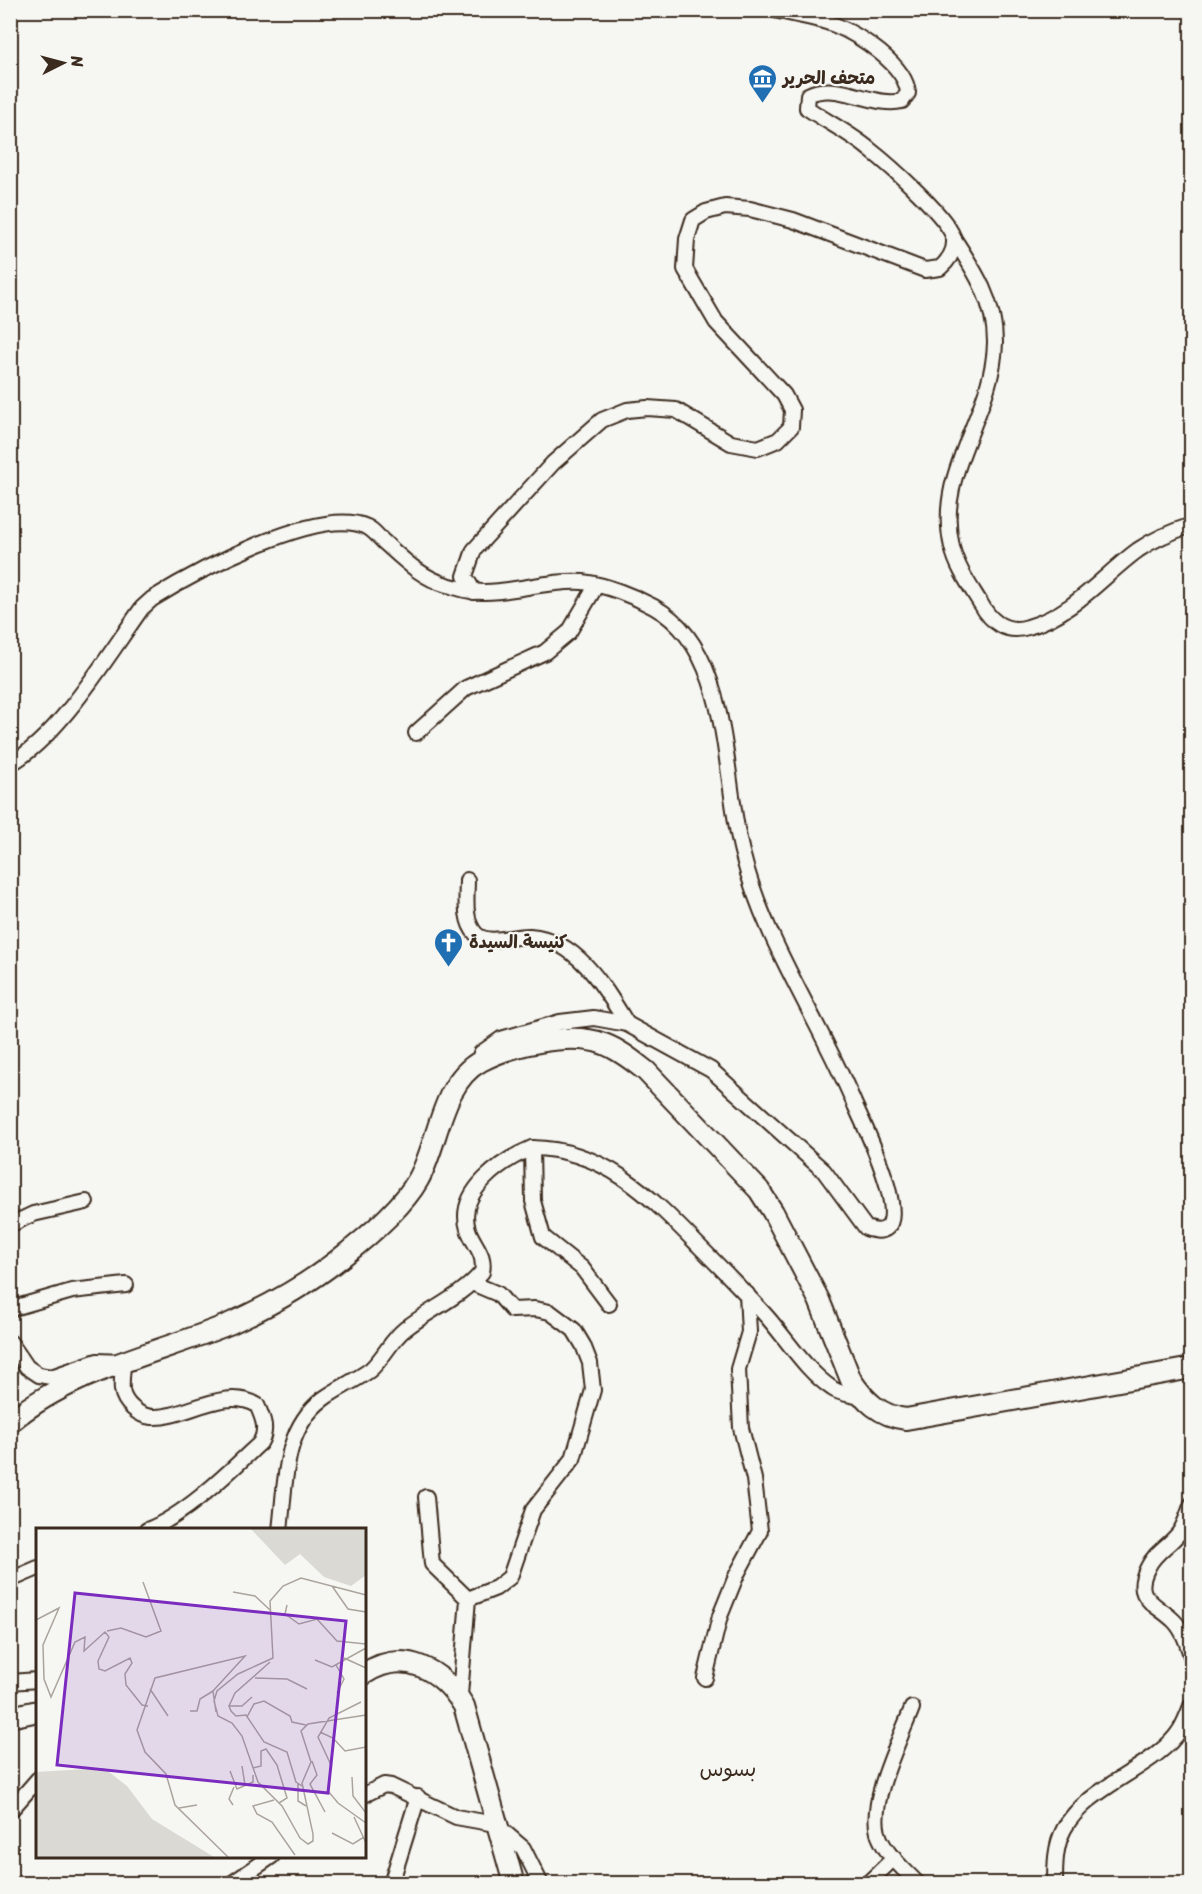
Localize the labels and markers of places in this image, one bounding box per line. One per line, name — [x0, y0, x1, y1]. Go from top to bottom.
museum icon: متحف الحرير — [746, 62, 778, 104]
place label: متحف الحرير — [781, 62, 875, 94]
church icon: كنيسة السيدة — [432, 926, 464, 968]
place label: كنيسة السيدة — [469, 926, 567, 958]

